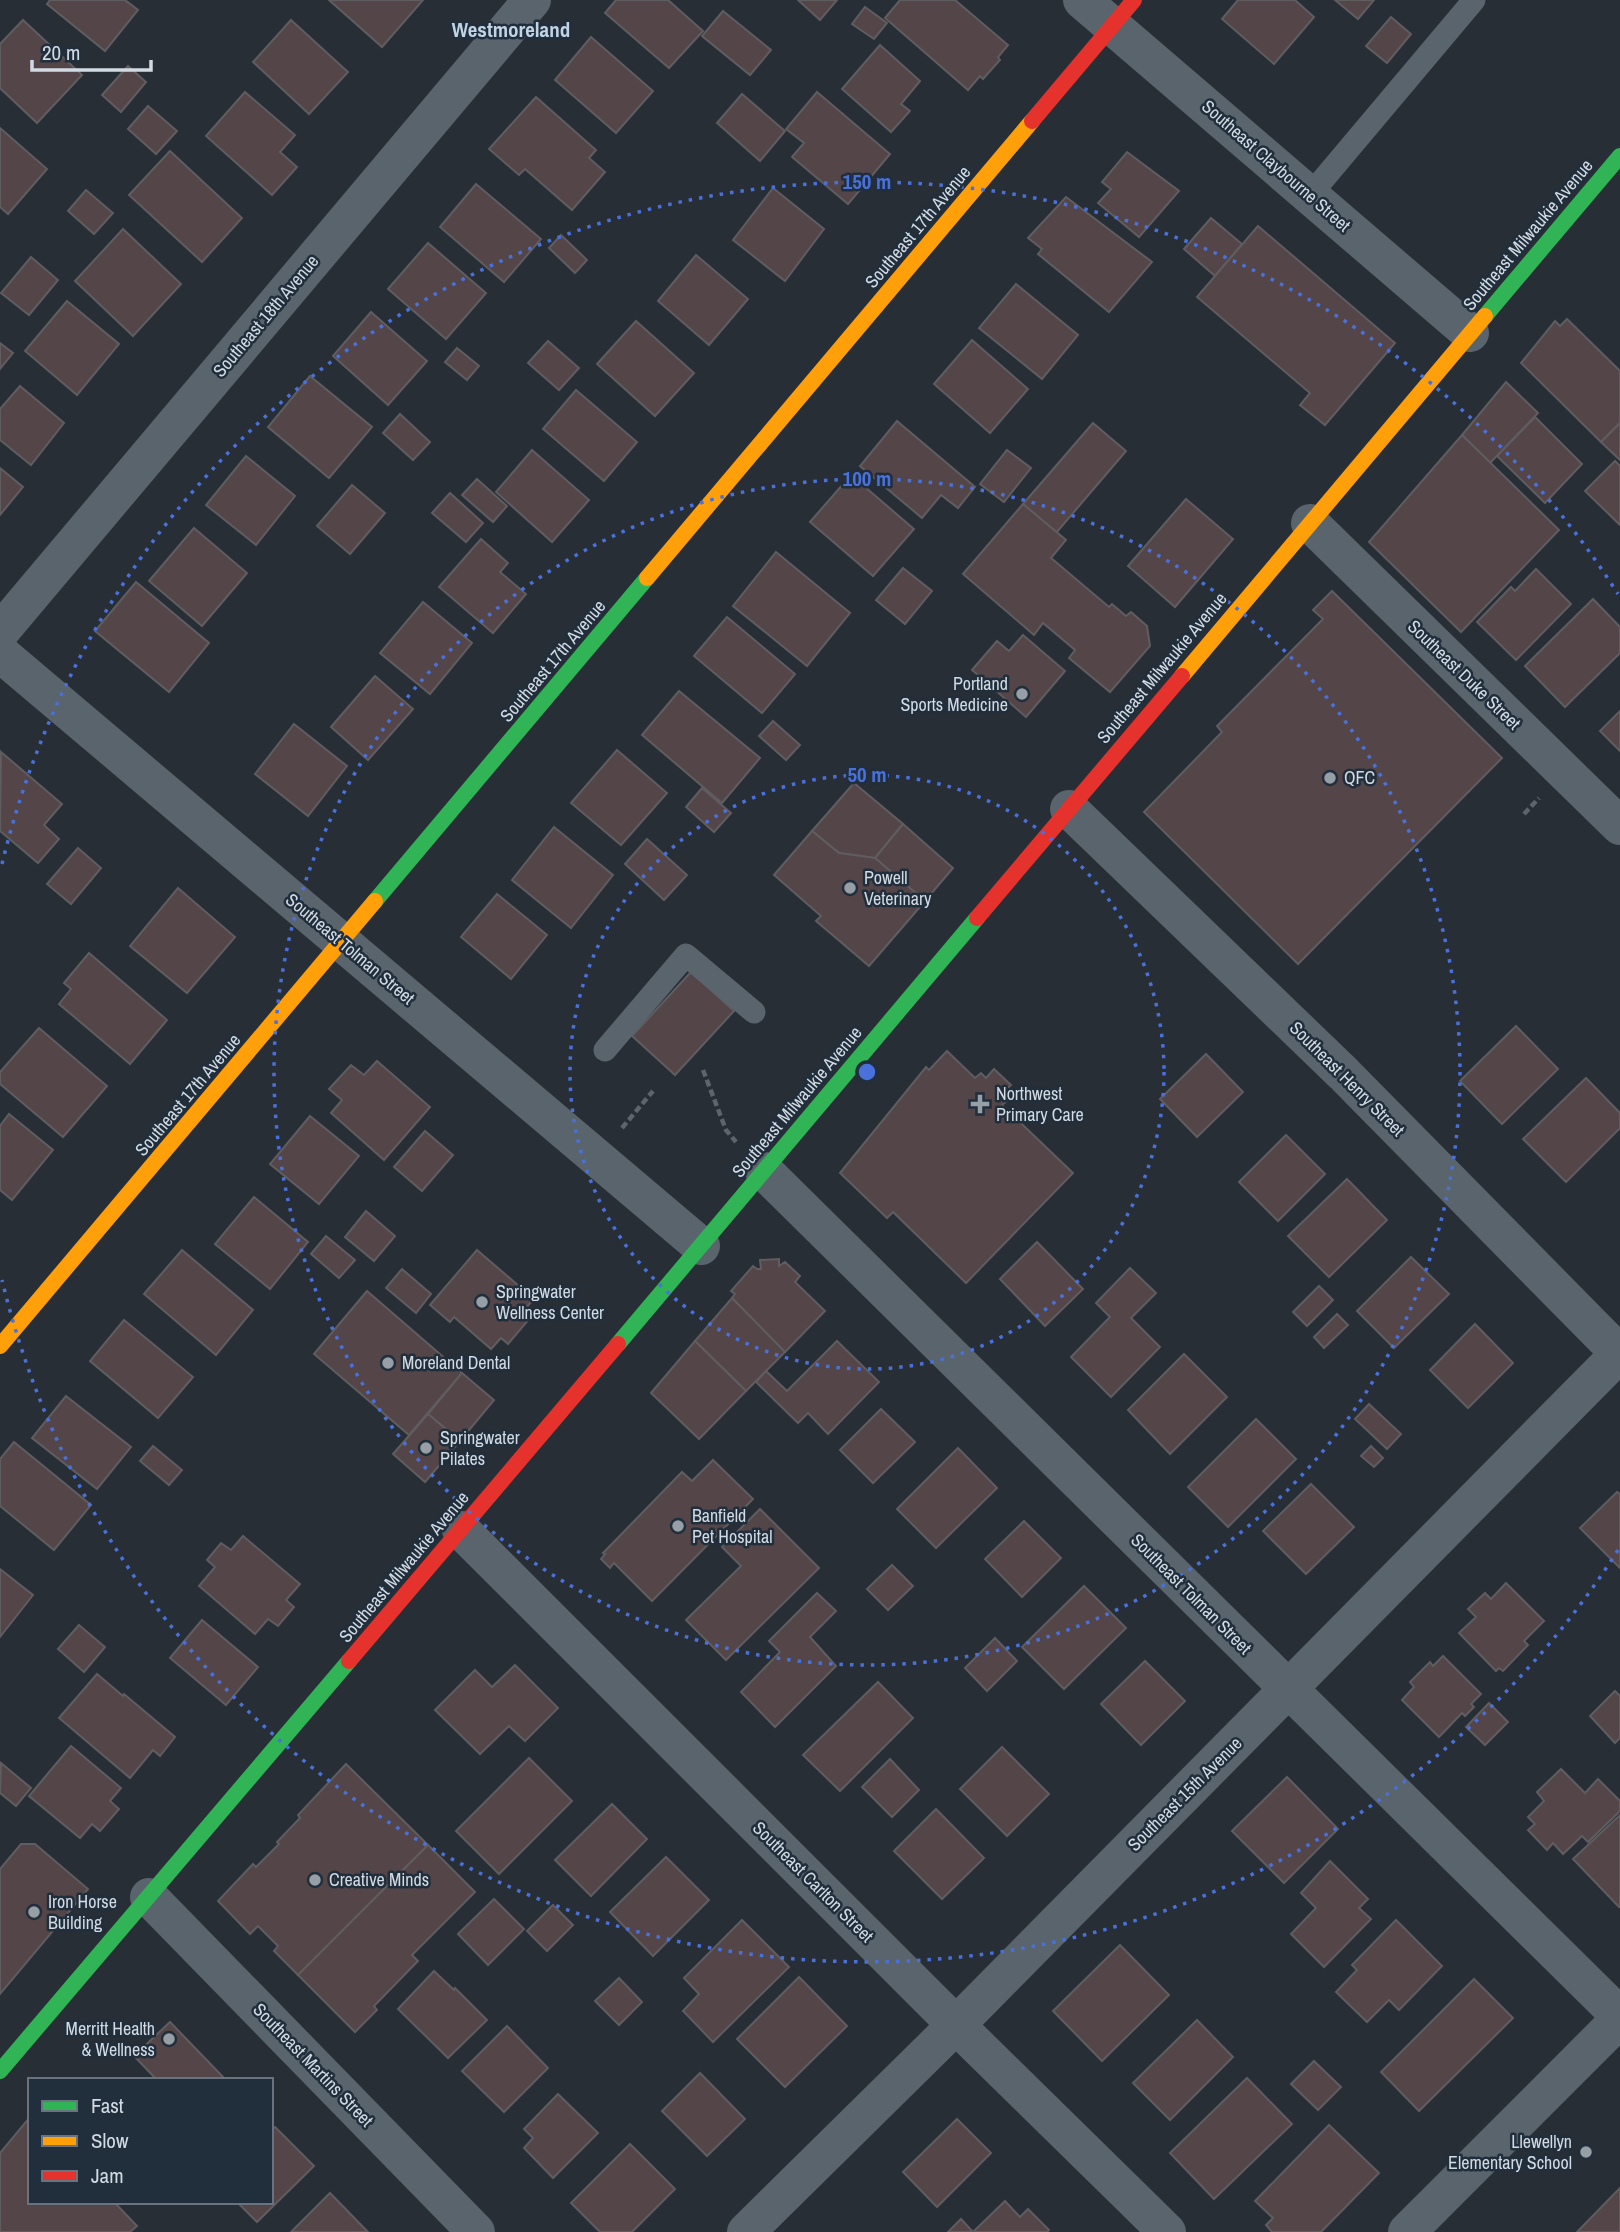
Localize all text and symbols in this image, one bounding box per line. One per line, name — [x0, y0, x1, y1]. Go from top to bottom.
district label: Westmoreland — [452, 15, 570, 44]
scale bar — [32, 28, 150, 72]
text: 20 m — [42, 38, 80, 67]
street label: Southeast Claybourne Street — [1197, 94, 1356, 237]
street label: Southeast Milwaukie Avenue — [1457, 154, 1598, 316]
street label: Southeast 17th Avenue — [859, 160, 976, 293]
text: 150 m — [843, 167, 891, 196]
street label: Southeast 18th Avenue — [207, 249, 324, 382]
text: 100 m — [843, 464, 891, 493]
street label: Southeast Milwaukie Avenue — [1091, 587, 1232, 749]
street label: Southeast 17th Avenue — [494, 594, 611, 727]
street label: Southeast Duke Street — [1402, 614, 1526, 735]
place label: Portland Sports Medicine — [901, 671, 1008, 717]
marker: Portland Sports Medicine — [1014, 686, 1030, 702]
text: 50 m — [847, 760, 887, 789]
place label: QFC — [1344, 765, 1375, 790]
marker: QFC — [1322, 770, 1338, 786]
place label: Powell Veterinary — [864, 865, 932, 911]
marker: Powell Veterinary — [842, 880, 858, 896]
street label: Southeast Tolman Street — [280, 887, 420, 1010]
street label: Southeast Henry Street — [1284, 1016, 1410, 1142]
street label: Southeast Milwaukie Avenue — [726, 1021, 867, 1183]
street label: Southeast 17th Avenue — [129, 1028, 246, 1161]
centre of rings — [855, 1060, 879, 1084]
place label: Northwest Primary Care — [996, 1081, 1084, 1127]
marker: Northwest Primary Care — [970, 1094, 990, 1114]
place label: Springwater Wellness Center — [496, 1279, 604, 1325]
marker: Springwater Wellness Center — [474, 1294, 490, 1310]
place label: Moreland Dental — [402, 1350, 510, 1375]
marker: Moreland Dental — [380, 1355, 396, 1371]
place label: Springwater Pilates — [440, 1425, 520, 1471]
marker: Springwater Pilates — [418, 1440, 434, 1456]
street label: Southeast Milwaukie Avenue — [333, 1486, 474, 1648]
place label: Banfield Pet Hospital — [692, 1503, 772, 1549]
marker: Banfield Pet Hospital — [670, 1518, 686, 1534]
street label: Southeast Tolman Street — [1125, 1528, 1257, 1660]
street label: Southeast 15th Avenue — [1122, 1731, 1247, 1856]
street label: Southeast Carlton Street — [747, 1816, 879, 1948]
place label: Creative Minds — [329, 1867, 429, 1892]
marker: Creative Minds — [307, 1872, 323, 1888]
place label: Iron Horse Building — [48, 1889, 117, 1935]
marker: Iron Horse Building — [26, 1904, 42, 1920]
street label: Southeast Martins Street — [248, 1997, 379, 2132]
place label: Merritt Health & Wellness — [66, 2016, 155, 2062]
marker: Merritt Health & Wellness — [161, 2031, 177, 2047]
legend — [28, 2078, 273, 2204]
text: Fast — [91, 2091, 124, 2120]
text: Slow — [91, 2126, 129, 2155]
place label: Llewellyn Elementary School — [1448, 2129, 1572, 2175]
marker: Llewellyn Elementary School — [1578, 2144, 1594, 2160]
text: Jam — [91, 2161, 124, 2190]

